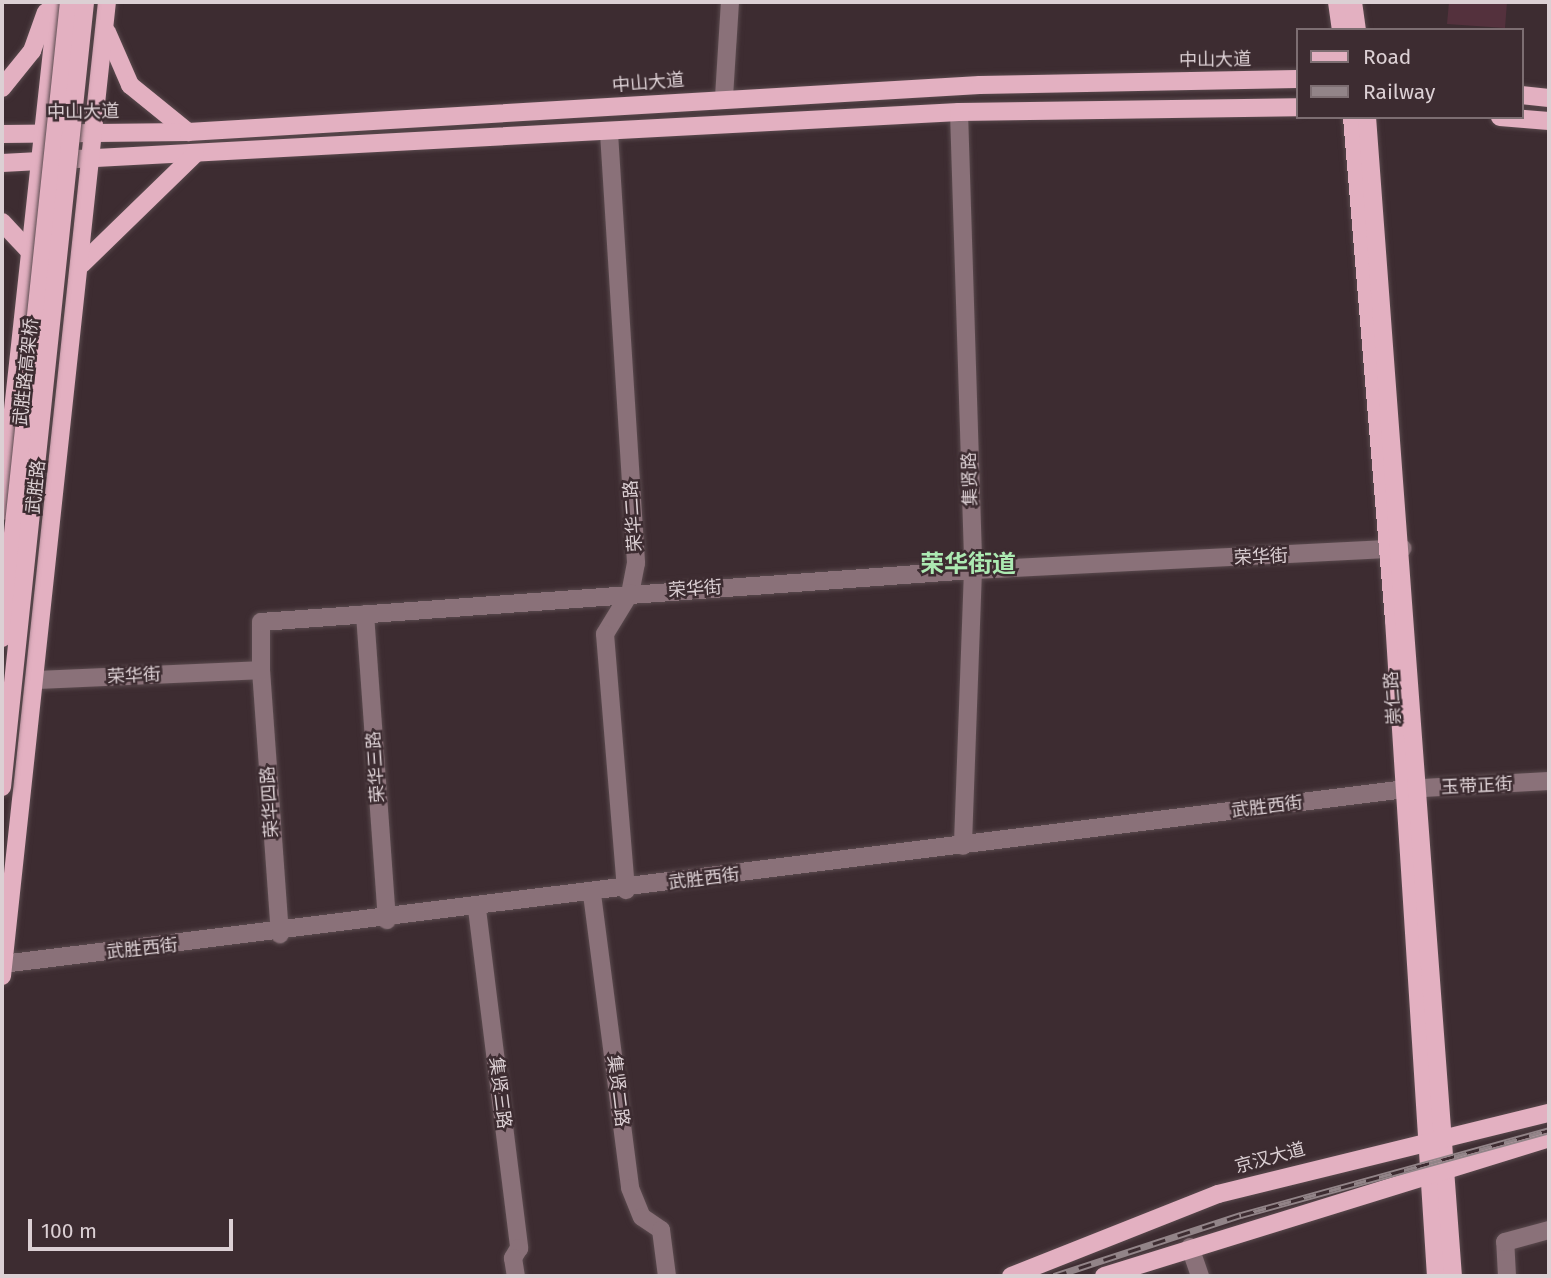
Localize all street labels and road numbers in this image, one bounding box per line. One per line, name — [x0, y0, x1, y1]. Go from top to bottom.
street label: 中山大道 — [1179, 49, 1251, 71]
street label: 中山大道 — [611, 69, 685, 97]
street label: 中山大道 — [47, 101, 119, 123]
street label: 武胜路高架桥 — [10, 317, 42, 427]
street label: 集贤路 — [958, 452, 982, 506]
street label: 武胜路 — [22, 459, 50, 515]
street label: 荣华二路 — [620, 479, 646, 553]
street label: 荣华街 — [1233, 545, 1289, 569]
street label: 荣华街 — [667, 576, 723, 602]
street label: 荣华街 — [106, 664, 162, 688]
street label: 崇仁路 — [1380, 670, 1406, 726]
street label: 荣华三路 — [363, 730, 389, 804]
street label: 荣华四路 — [257, 765, 283, 839]
street label: 玉带正街 — [1440, 773, 1514, 799]
street label: 武胜西街 — [1230, 792, 1304, 822]
street label: 武胜西街 — [667, 864, 741, 894]
street label: 武胜西街 — [105, 934, 179, 964]
street label: 集贤二路 — [603, 1054, 633, 1128]
street label: 集贤三路 — [485, 1056, 515, 1130]
street label: 京汉大道 — [1232, 1138, 1308, 1178]

